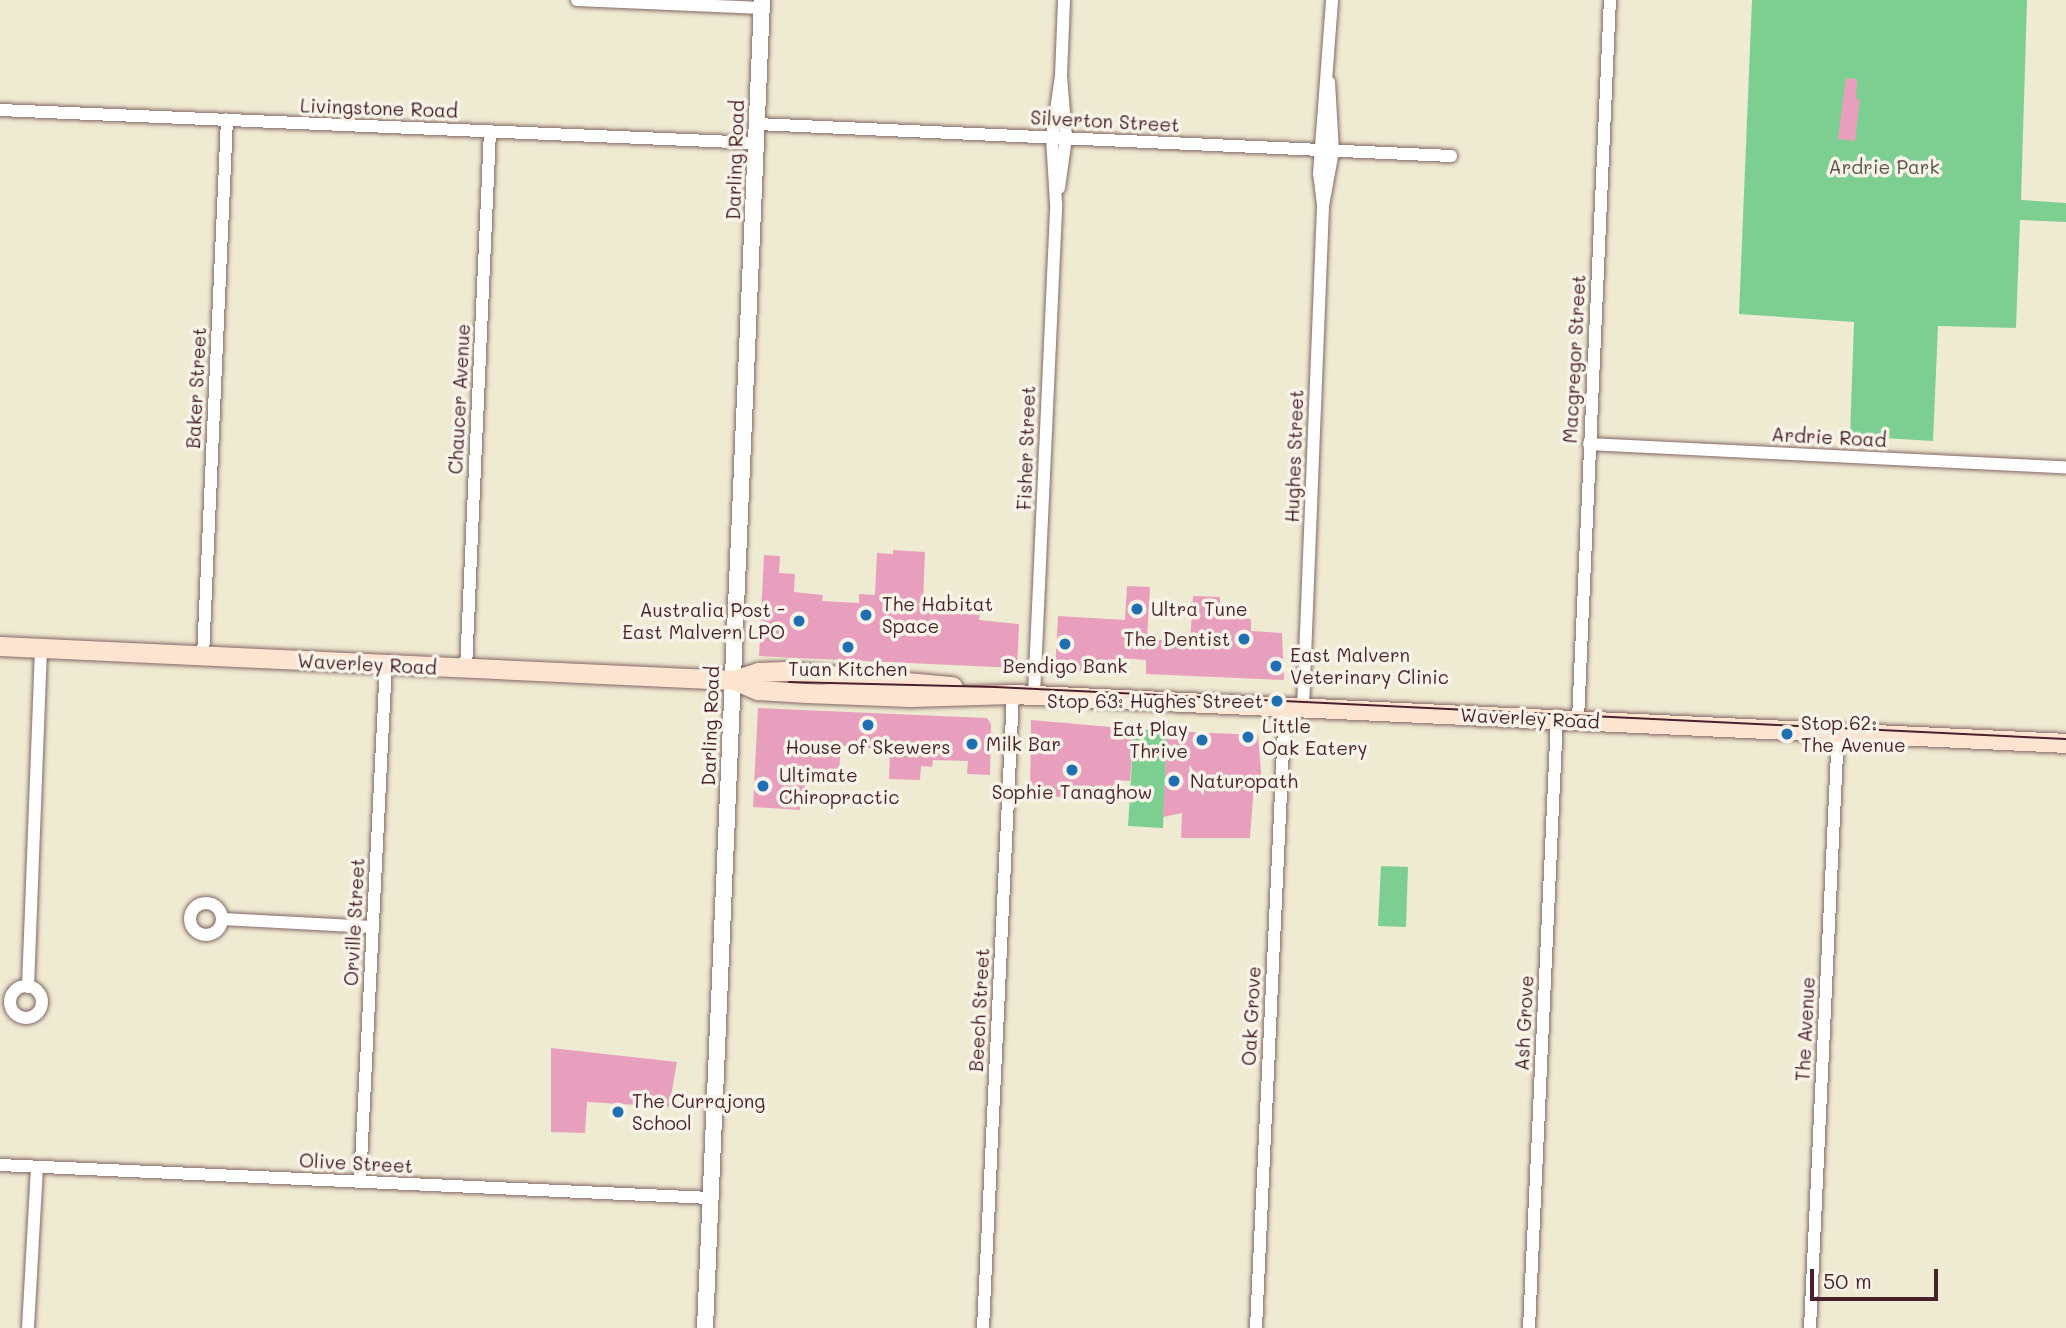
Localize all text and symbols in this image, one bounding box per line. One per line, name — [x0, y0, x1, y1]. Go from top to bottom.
street label: Livingstone Road — [300, 94, 458, 122]
street label: Darling Road — [722, 100, 748, 220]
street label: Silverton Street — [1030, 106, 1180, 136]
park label: Ardrie Park — [1829, 156, 1939, 178]
street label: Macgregor Street — [1558, 274, 1590, 444]
street label: Chaucer Avenue — [444, 323, 474, 475]
street label: Baker Street — [181, 327, 211, 449]
street label: Fisher Street — [1012, 386, 1040, 510]
street label: Hughes Street — [1280, 389, 1308, 523]
street label: Ardrie Road — [1771, 423, 1887, 451]
place label: The Habitat Space — [882, 593, 993, 637]
place label: Ultra Tune — [1151, 598, 1248, 620]
place label: Australia Post - East Malvern LPO — [622, 599, 785, 643]
marker: Ultra Tune — [1129, 601, 1145, 617]
marker: The Habitat Space — [856, 605, 876, 625]
marker: Australia Post - East Malvern LPO — [791, 613, 807, 629]
place label: The Dentist — [1124, 628, 1230, 650]
marker: The Dentist — [1236, 631, 1252, 647]
marker: Bendigo Bank — [1057, 636, 1073, 652]
marker: Tuan Kitchen — [840, 639, 856, 655]
place label: East Malvern Veterinary Clinic — [1290, 644, 1449, 688]
street label: Waverley Road — [297, 649, 437, 679]
place label: Bendigo Bank — [1003, 655, 1127, 677]
place label: Tuan Kitchen — [788, 658, 908, 680]
marker: East Malvern Veterinary Clinic — [1268, 658, 1284, 674]
street label: Darling Road — [697, 666, 723, 786]
place label: Stop 63: Hughes Street — [1047, 690, 1263, 712]
marker: Stop 63: Hughes Street — [1269, 693, 1285, 709]
street label: Waverley Road — [1460, 703, 1600, 733]
place label: Stop 62: The Avenue — [1801, 712, 1906, 756]
place label: Little Oak Eatery — [1262, 715, 1367, 759]
marker: House of Skewers — [860, 717, 876, 733]
place label: Eat Play Thrive — [1113, 718, 1188, 762]
marker: Stop 62: The Avenue — [1779, 726, 1795, 742]
marker: Little Oak Eatery — [1240, 729, 1256, 745]
marker: Eat Play Thrive — [1194, 732, 1210, 748]
place label: Milk Bar — [986, 733, 1061, 755]
place label: House of Skewers — [786, 736, 950, 758]
marker: Milk Bar — [964, 736, 980, 752]
marker: Sophie Tanaghow — [1064, 762, 1080, 778]
place label: Ultimate Chiropractic — [779, 764, 900, 808]
place label: Naturopath — [1190, 770, 1298, 792]
marker: Naturopath — [1164, 771, 1184, 791]
marker: Ultimate Chiropractic — [753, 776, 773, 796]
place label: Sophie Tanaghow — [992, 781, 1152, 803]
street label: Orville Street — [339, 857, 369, 987]
street label: Beech Street — [964, 948, 994, 1072]
street label: Oak Grove — [1237, 966, 1265, 1066]
street label: Ash Grove — [1510, 975, 1538, 1071]
street label: The Avenue — [1791, 976, 1819, 1082]
place label: The Currajong School — [632, 1090, 765, 1134]
marker: The Currajong School — [610, 1104, 626, 1120]
street label: Olive Street — [298, 1149, 414, 1177]
scale bar — [1814, 1254, 1942, 1298]
text: 50 m — [1823, 1267, 1872, 1294]

